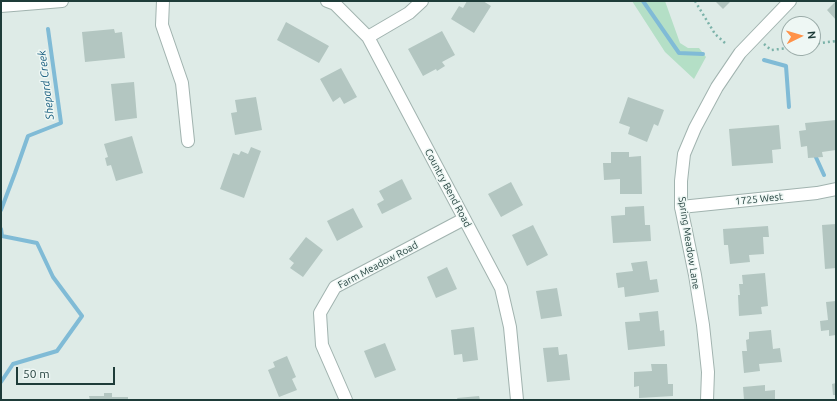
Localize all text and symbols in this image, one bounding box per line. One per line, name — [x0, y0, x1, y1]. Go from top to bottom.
north arrow — [781, 16, 821, 56]
text: N — [806, 30, 818, 40]
water label: Shepard Creek — [35, 50, 57, 120]
street label: Country Bend Road — [422, 147, 474, 229]
street label: 1725 West — [735, 191, 783, 207]
street label: Spring Meadow Lane — [676, 196, 702, 290]
street label: Farm Meadow Road — [336, 239, 420, 291]
scale bar — [18, 359, 117, 385]
text: 50 m — [23, 367, 50, 380]

